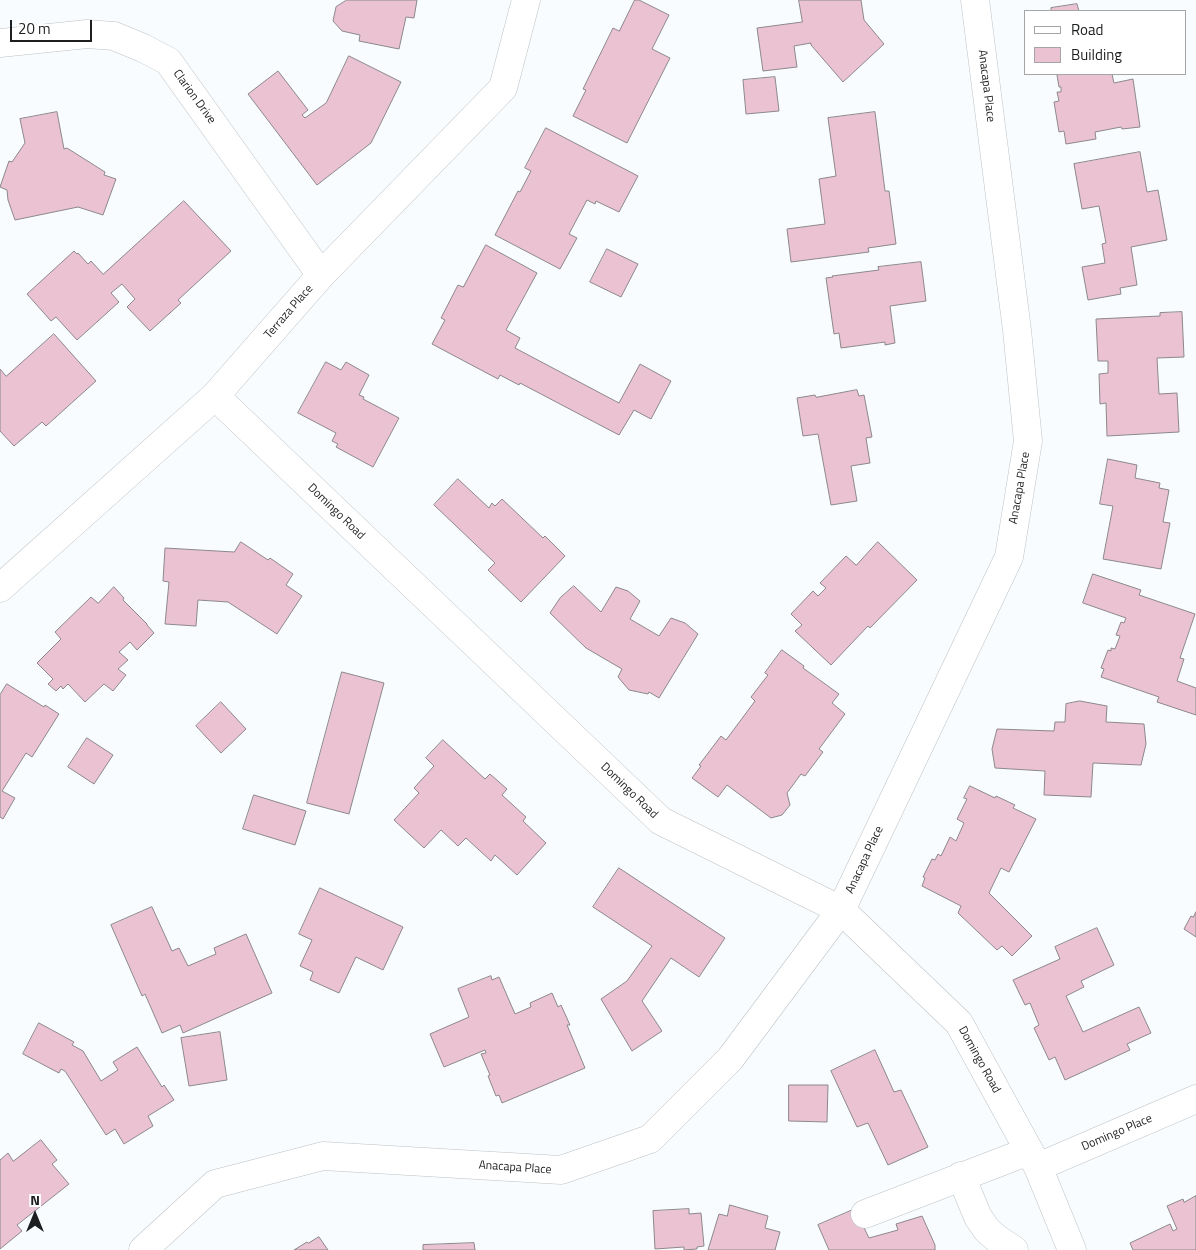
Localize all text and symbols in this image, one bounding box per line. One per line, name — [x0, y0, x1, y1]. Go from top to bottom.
scale bar — [12, 10, 95, 42]
legend — [1024, 10, 1186, 75]
text: 20 m — [18, 17, 51, 40]
text: Road — [1071, 18, 1103, 41]
text: Building — [1071, 43, 1122, 66]
street label: Anacapa Place — [974, 49, 998, 123]
street label: Clarion Drive — [169, 67, 219, 127]
street label: Terraza Place — [262, 282, 316, 342]
street label: Anacapa Place — [1007, 451, 1033, 525]
street label: Domingo Road — [304, 481, 368, 543]
street label: Domingo Road — [597, 760, 661, 822]
street label: Anacapa Place — [843, 824, 887, 896]
street label: Domingo Road — [955, 1024, 1003, 1096]
street label: Domingo Place — [1079, 1112, 1155, 1154]
street label: Anacapa Place — [478, 1158, 552, 1178]
text: N — [30, 1189, 40, 1210]
north arrow — [10, 1190, 60, 1240]

